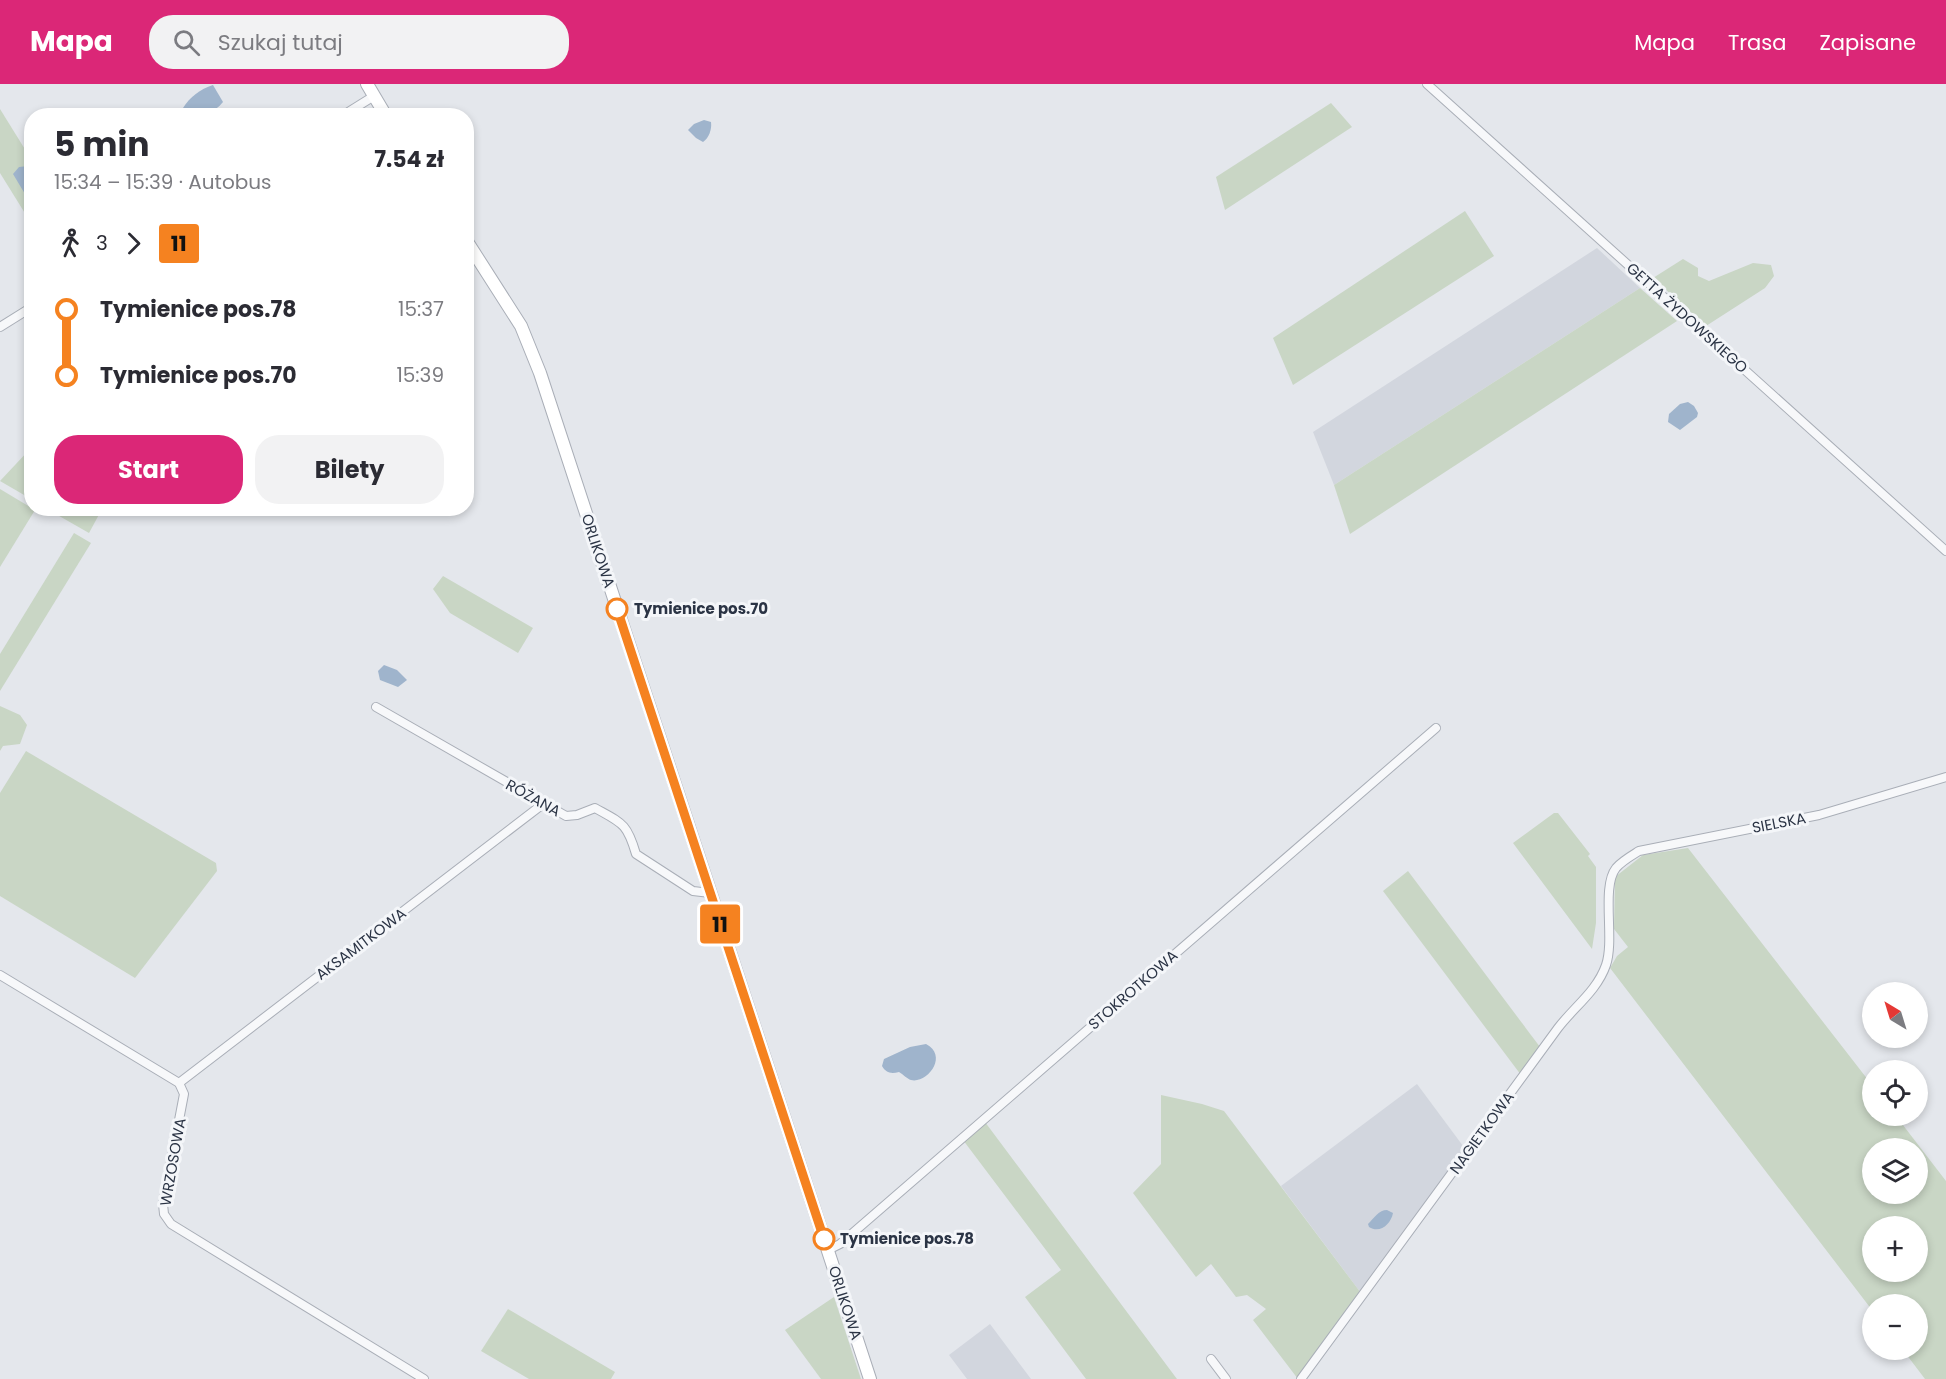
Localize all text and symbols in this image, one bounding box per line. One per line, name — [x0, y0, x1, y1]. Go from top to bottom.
search box — [149, 15, 569, 69]
text: Mapa — [30, 22, 113, 61]
icon: search — [170, 26, 203, 59]
text: Szukaj tutaj — [218, 27, 343, 58]
text: Mapa — [1634, 28, 1695, 57]
text: Trasa — [1728, 28, 1786, 57]
text: Zapisane — [1819, 28, 1916, 57]
text: 5 min — [54, 121, 149, 168]
text: 7.54 zł — [374, 144, 444, 175]
text: 15:34 – 15:39 · Autobus — [54, 168, 271, 196]
icon: walk — [54, 227, 87, 260]
icon: forward — [117, 227, 150, 260]
text: 3 — [96, 229, 108, 257]
text: 11 — [171, 229, 187, 258]
street label: GETTA ŻYDOWSKIEGO — [1622, 258, 1753, 378]
text: Tymienice pos.78 — [100, 294, 297, 325]
text: 15:37 — [398, 295, 444, 323]
text: Tymienice pos.70 — [100, 360, 297, 391]
text: 15:39 — [396, 361, 444, 389]
button: Start — [54, 435, 243, 504]
button: Bilety — [255, 435, 444, 504]
street label: ORLIKOWA — [577, 511, 620, 591]
marker: Tymienice pos.70 — [606, 598, 628, 620]
place label: Tymienice pos.70 — [634, 598, 768, 619]
street label: RÓŻANA — [502, 774, 564, 821]
street label: SIELSKA — [1750, 807, 1808, 838]
street label: AKSAMITKOWA — [311, 903, 410, 985]
line badge: 11 — [693, 904, 747, 944]
text: 11 — [712, 910, 728, 939]
street label: STOKROTKOWA — [1083, 945, 1182, 1034]
north arrow — [1862, 982, 1928, 1048]
map controls — [1862, 982, 1928, 1360]
button: locate — [1862, 1060, 1928, 1126]
street label: NAGIETKOWA — [1444, 1087, 1519, 1178]
street label: WRZOSOWA — [154, 1116, 191, 1208]
button: layers — [1862, 1138, 1928, 1204]
button: + — [1862, 1216, 1928, 1282]
marker: Tymienice pos.78 — [813, 1228, 835, 1250]
place label: Tymienice pos.78 — [840, 1228, 974, 1249]
street label: ORLIKOWA — [824, 1263, 867, 1343]
button: − — [1862, 1294, 1928, 1360]

